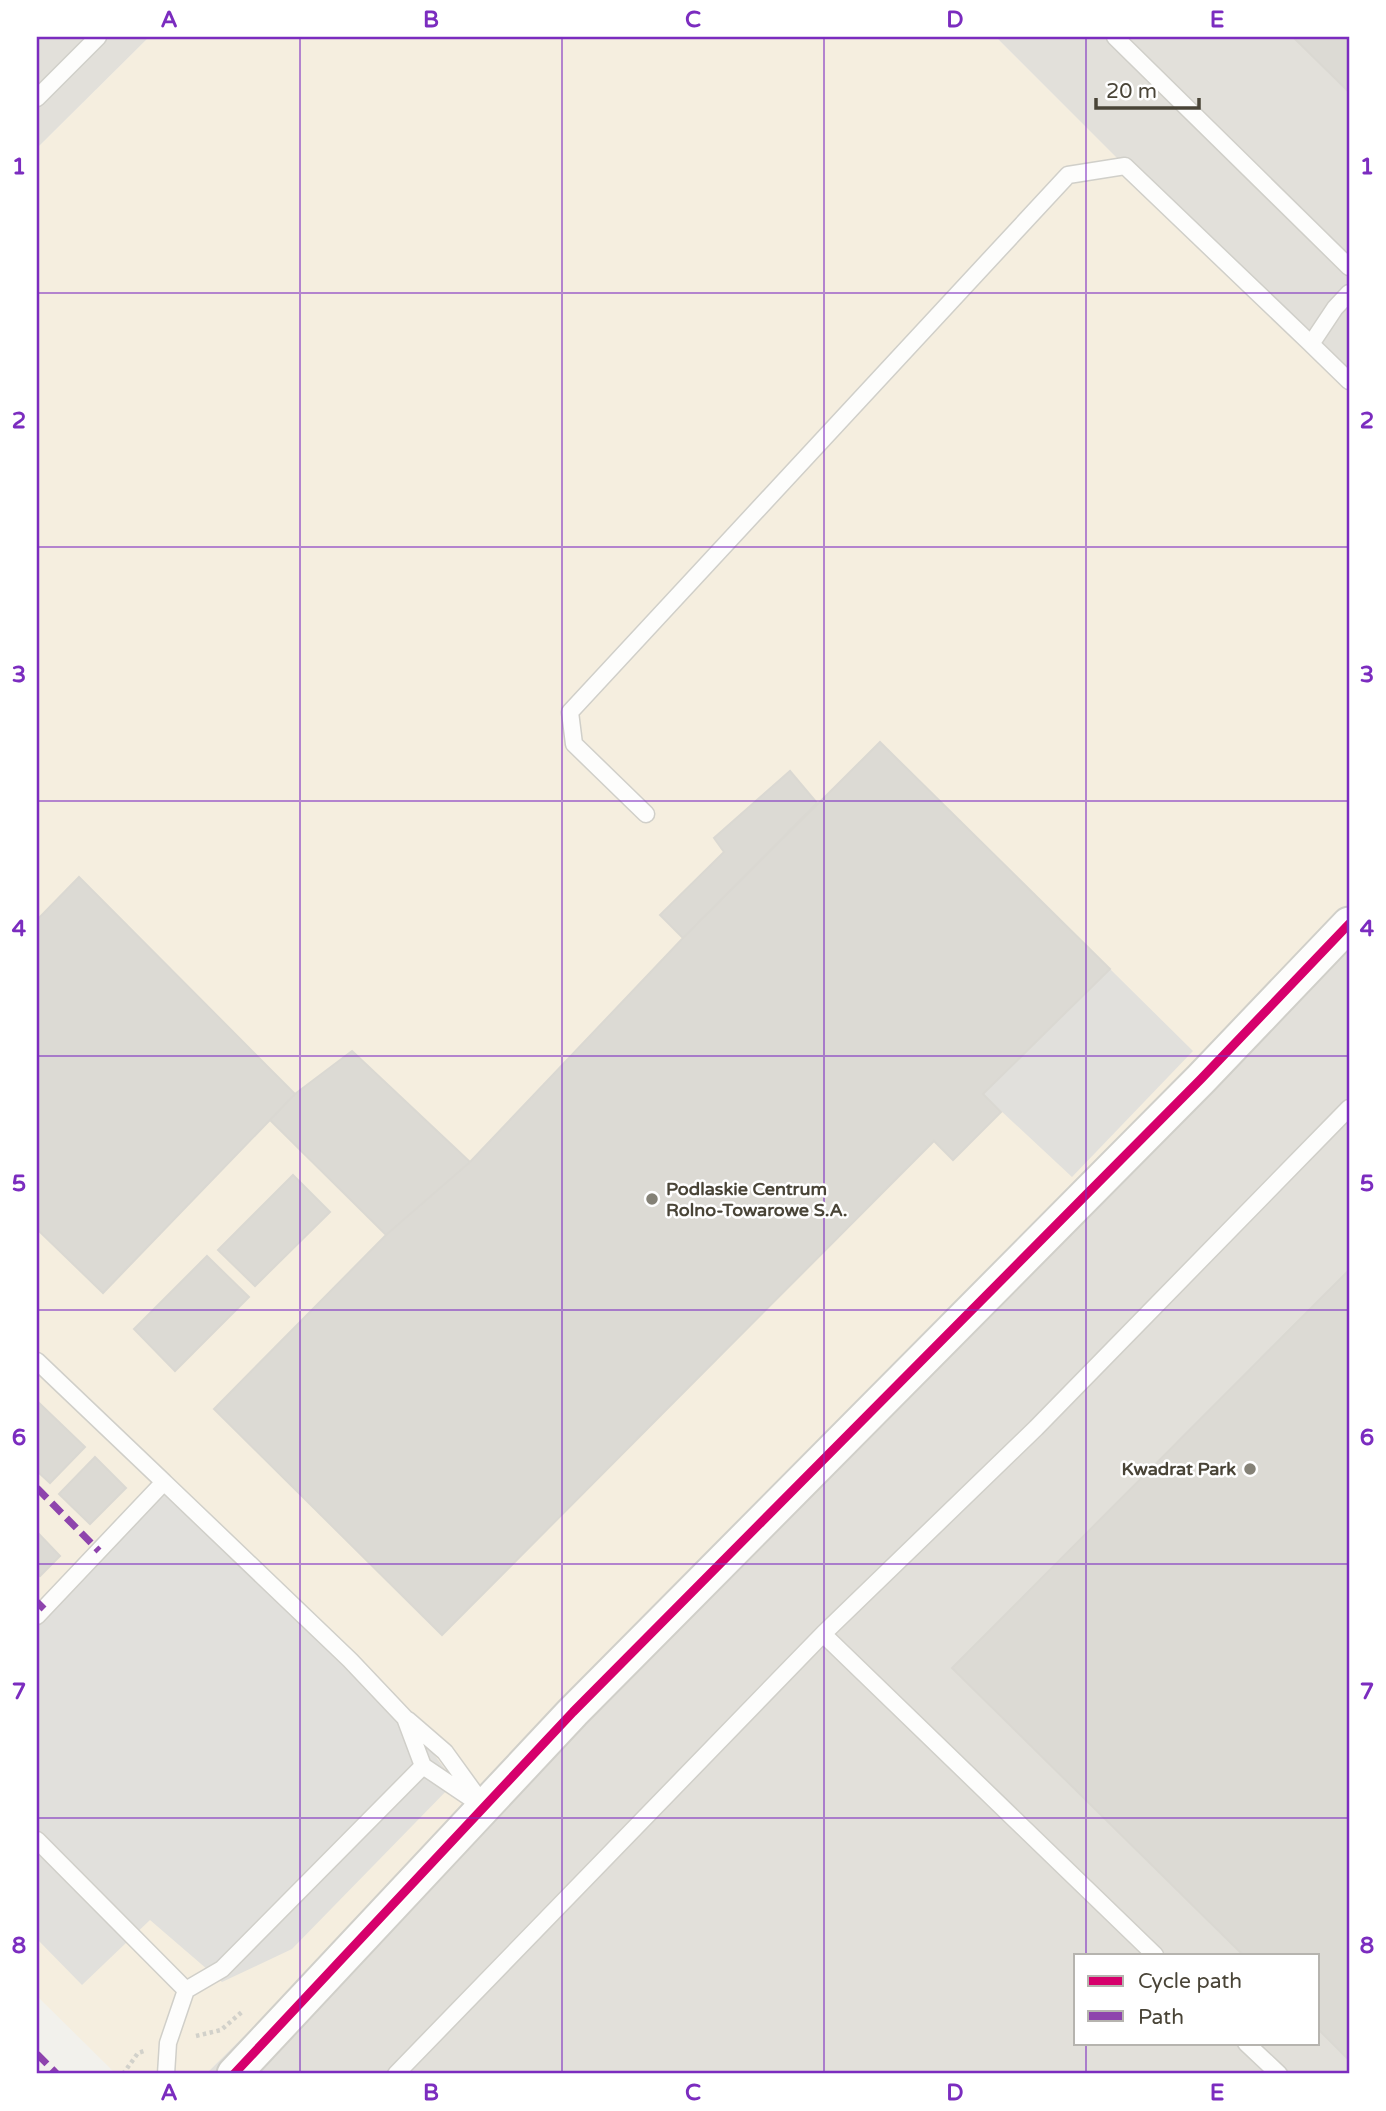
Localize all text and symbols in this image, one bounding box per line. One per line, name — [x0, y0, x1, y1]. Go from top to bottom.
text: A — [160, 6, 178, 34]
text: B — [423, 6, 439, 34]
text: C — [685, 6, 701, 34]
text: D — [946, 6, 964, 34]
text: E — [1210, 6, 1224, 34]
scale bar — [1096, 66, 1199, 110]
text: 20 m — [1106, 79, 1157, 104]
text: 1 — [12, 153, 26, 181]
text: 1 — [1360, 153, 1374, 181]
text: 2 — [12, 407, 26, 435]
text: 2 — [1360, 407, 1374, 435]
text: 3 — [12, 661, 26, 689]
text: 3 — [1360, 661, 1374, 689]
text: 4 — [12, 915, 27, 943]
text: 4 — [1360, 915, 1375, 943]
text: 5 — [12, 1170, 26, 1198]
text: 5 — [1360, 1170, 1374, 1198]
place label: Podlaskie Centrum Rolno-Towarowe S.A. — [666, 1178, 848, 1221]
marker: Podlaskie Centrum Rolno-Towarowe S.A. — [644, 1191, 660, 1207]
text: 6 — [12, 1424, 26, 1452]
text: 6 — [1360, 1424, 1374, 1452]
place label: Kwadrat Park — [1122, 1458, 1236, 1480]
marker: Kwadrat Park — [1242, 1461, 1258, 1477]
text: 7 — [12, 1678, 26, 1706]
text: 7 — [1360, 1678, 1374, 1706]
text: 8 — [12, 1932, 26, 1960]
text: 8 — [1360, 1932, 1374, 1960]
legend — [1074, 1954, 1320, 2044]
text: Cycle path — [1138, 1969, 1242, 1994]
text: Path — [1138, 2005, 1184, 2030]
text: A — [160, 2079, 178, 2107]
text: B — [423, 2079, 439, 2107]
text: C — [685, 2079, 701, 2107]
text: D — [946, 2079, 964, 2107]
text: E — [1210, 2079, 1224, 2107]

